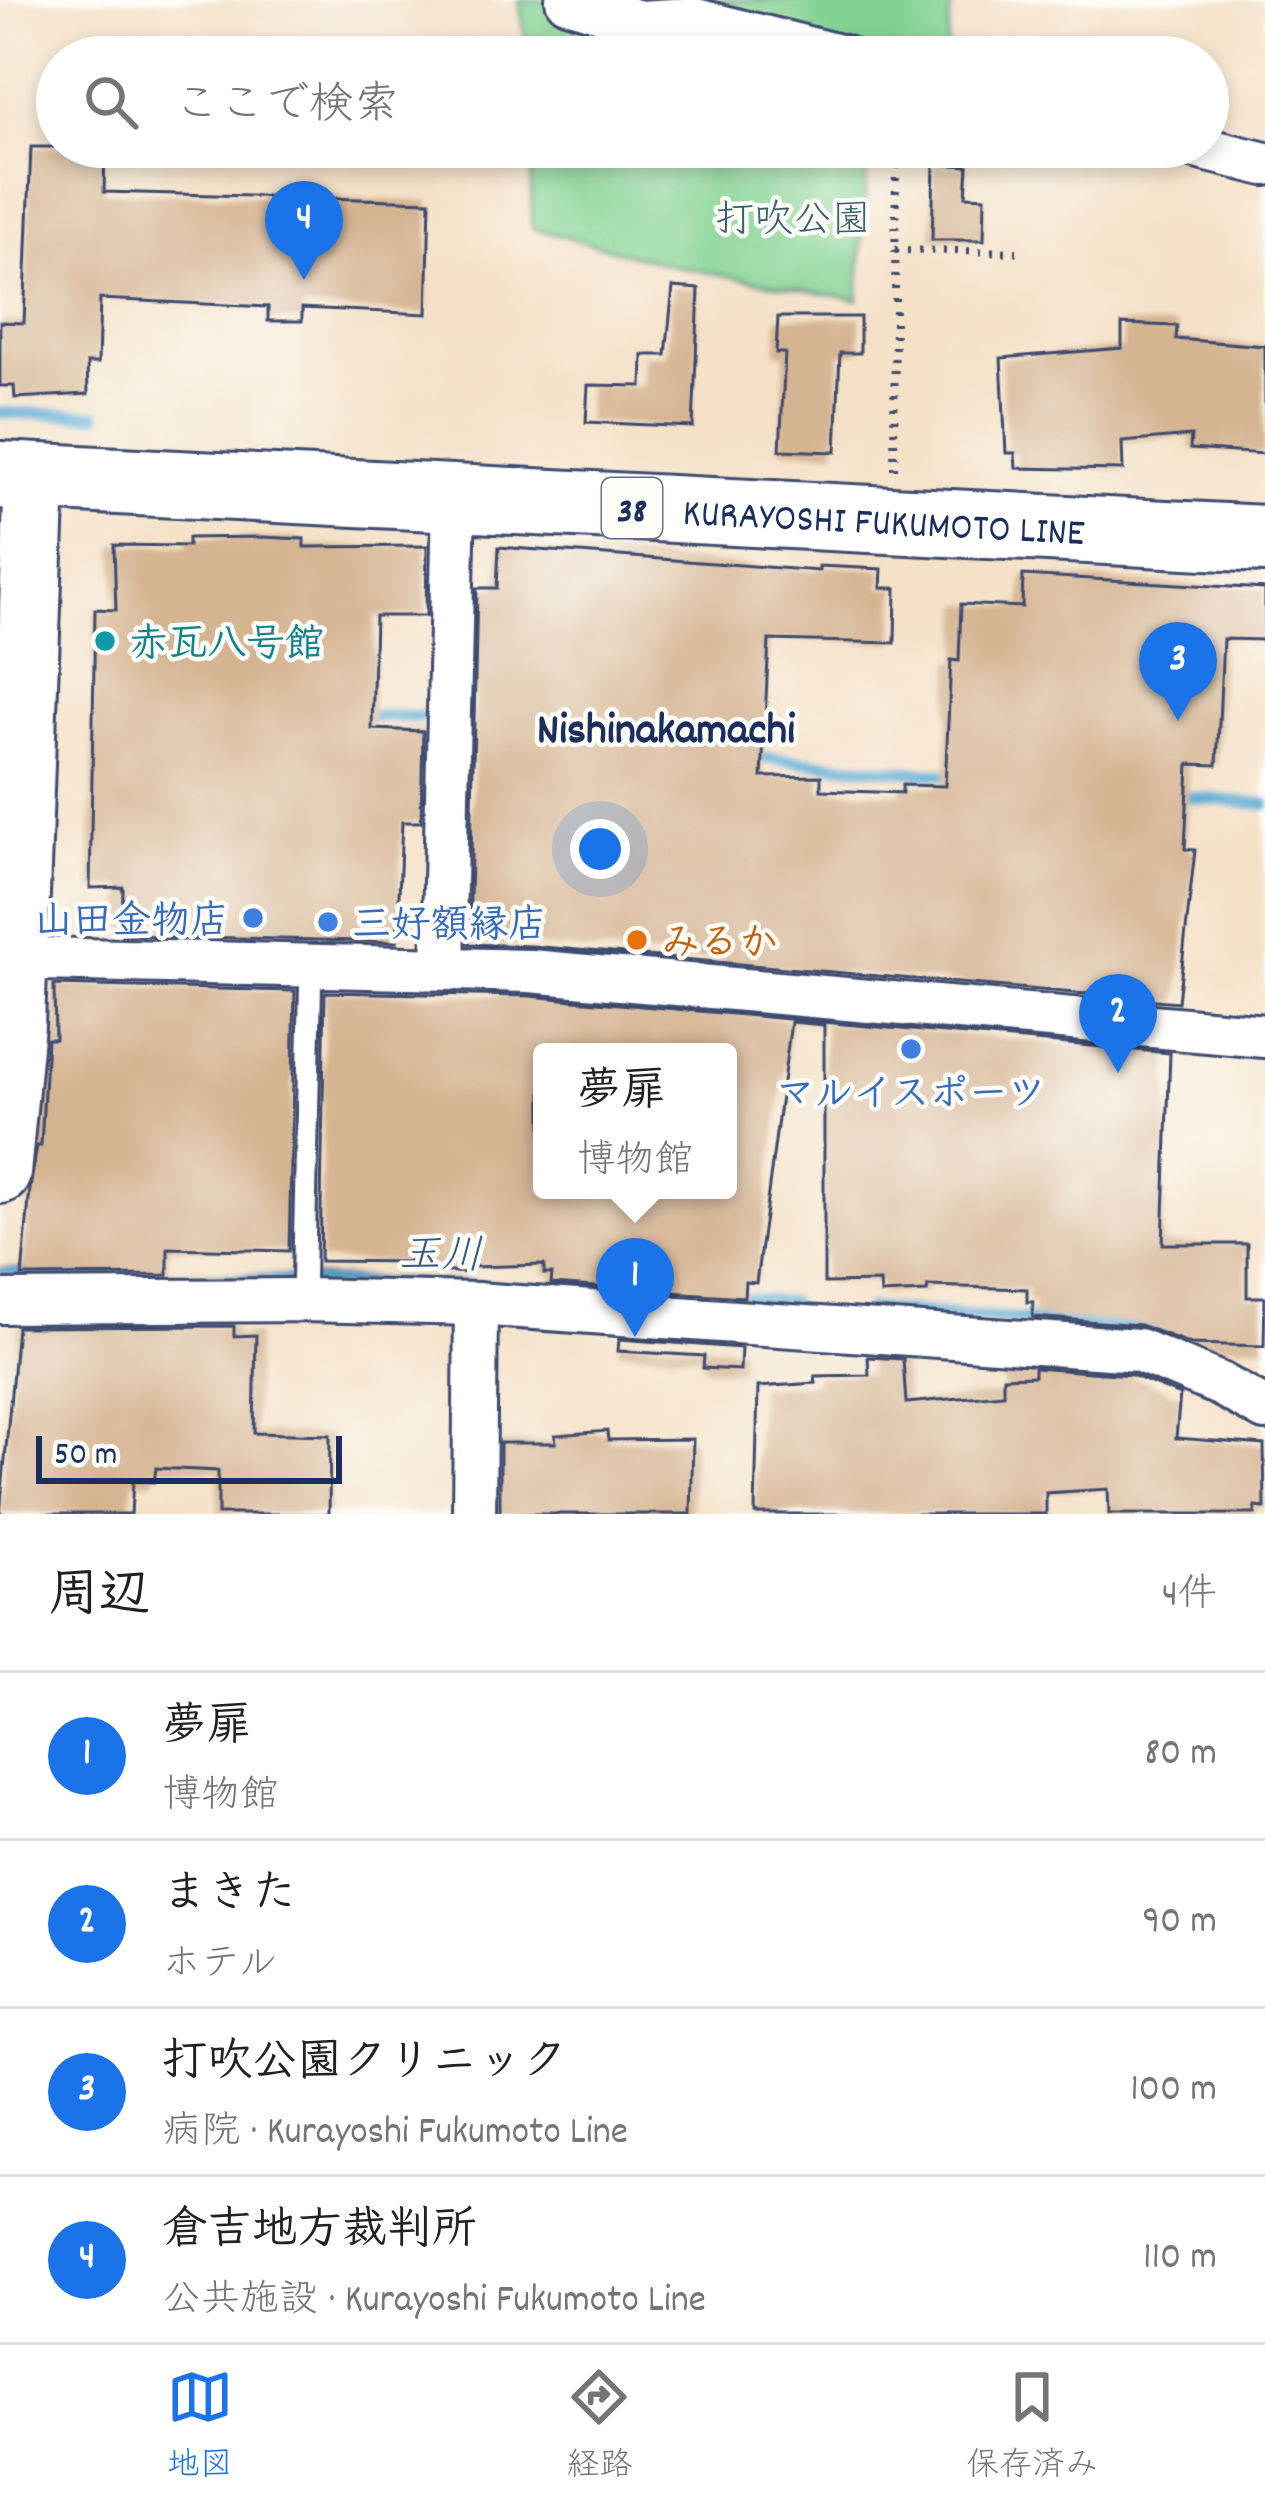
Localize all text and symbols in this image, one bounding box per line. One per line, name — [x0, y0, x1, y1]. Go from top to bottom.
search box — [36, 36, 1229, 168]
icon: search — [78, 69, 144, 135]
text: ここで検索 — [174, 76, 399, 140]
pin: 4 — [265, 181, 343, 280]
park label: 打吹公園 — [715, 196, 871, 251]
road number: 38 — [602, 478, 662, 538]
street label: KURAYOSHI FUKUMOTO LINE — [681, 489, 1086, 564]
place label: 赤瓦八号館 — [129, 620, 324, 675]
pin: 3 — [1139, 622, 1217, 721]
marker: 赤瓦八号館 — [92, 628, 118, 654]
district label: Nishinakamachi — [537, 701, 795, 765]
your location — [570, 819, 630, 879]
place label: 山田金物店 — [34, 897, 229, 952]
place label: 三好額縁店 — [352, 901, 547, 956]
marker: 山田金物店 — [240, 905, 266, 931]
marker: 三好額縁店 — [315, 909, 341, 935]
place label: みるか — [661, 919, 778, 974]
marker: みるか — [624, 927, 650, 953]
pin: 2 — [1079, 974, 1157, 1073]
marker: マルイスポーツ — [898, 1036, 924, 1062]
popup — [533, 1043, 737, 1199]
text: 夢扉 — [576, 1062, 667, 1126]
place label: マルイスポーツ — [776, 1070, 1046, 1125]
text: 博物館 — [576, 1136, 694, 1191]
water label: 玉川 — [398, 1228, 483, 1290]
pin: 1 — [596, 1238, 674, 1337]
scale bar — [36, 1430, 342, 1483]
text: 50 m — [54, 1433, 118, 1480]
text: 周辺 — [48, 1563, 150, 1635]
text: 4件 — [1162, 1570, 1217, 1625]
text: 夢扉 — [162, 1697, 252, 1761]
text: 1 — [83, 1728, 91, 1783]
text: 80 m — [1144, 1728, 1217, 1783]
text: 博物館 — [162, 1771, 279, 1826]
text: まきた — [162, 1865, 297, 1929]
text: 2 — [78, 1896, 96, 1951]
text: 90 m — [1142, 1896, 1217, 1951]
text: ホテル — [162, 1939, 277, 1994]
text: 打吹公園クリニック — [162, 2033, 567, 2097]
text: 3 — [78, 2064, 96, 2119]
text: 100 m — [1130, 2064, 1217, 2119]
text: 病院 · Kurayoshi Fukumoto Line — [162, 2107, 628, 2162]
text: 倉吉地方裁判所 — [162, 2201, 477, 2265]
text: 4 — [79, 2232, 95, 2287]
text: 110 m — [1143, 2232, 1217, 2287]
text: 公共施設 · Kurayoshi Fukumoto Line — [162, 2275, 706, 2330]
tab: 地図 — [167, 2364, 233, 2491]
tab: 経路 — [566, 2364, 632, 2491]
tab: 保存済み — [966, 2364, 1098, 2491]

